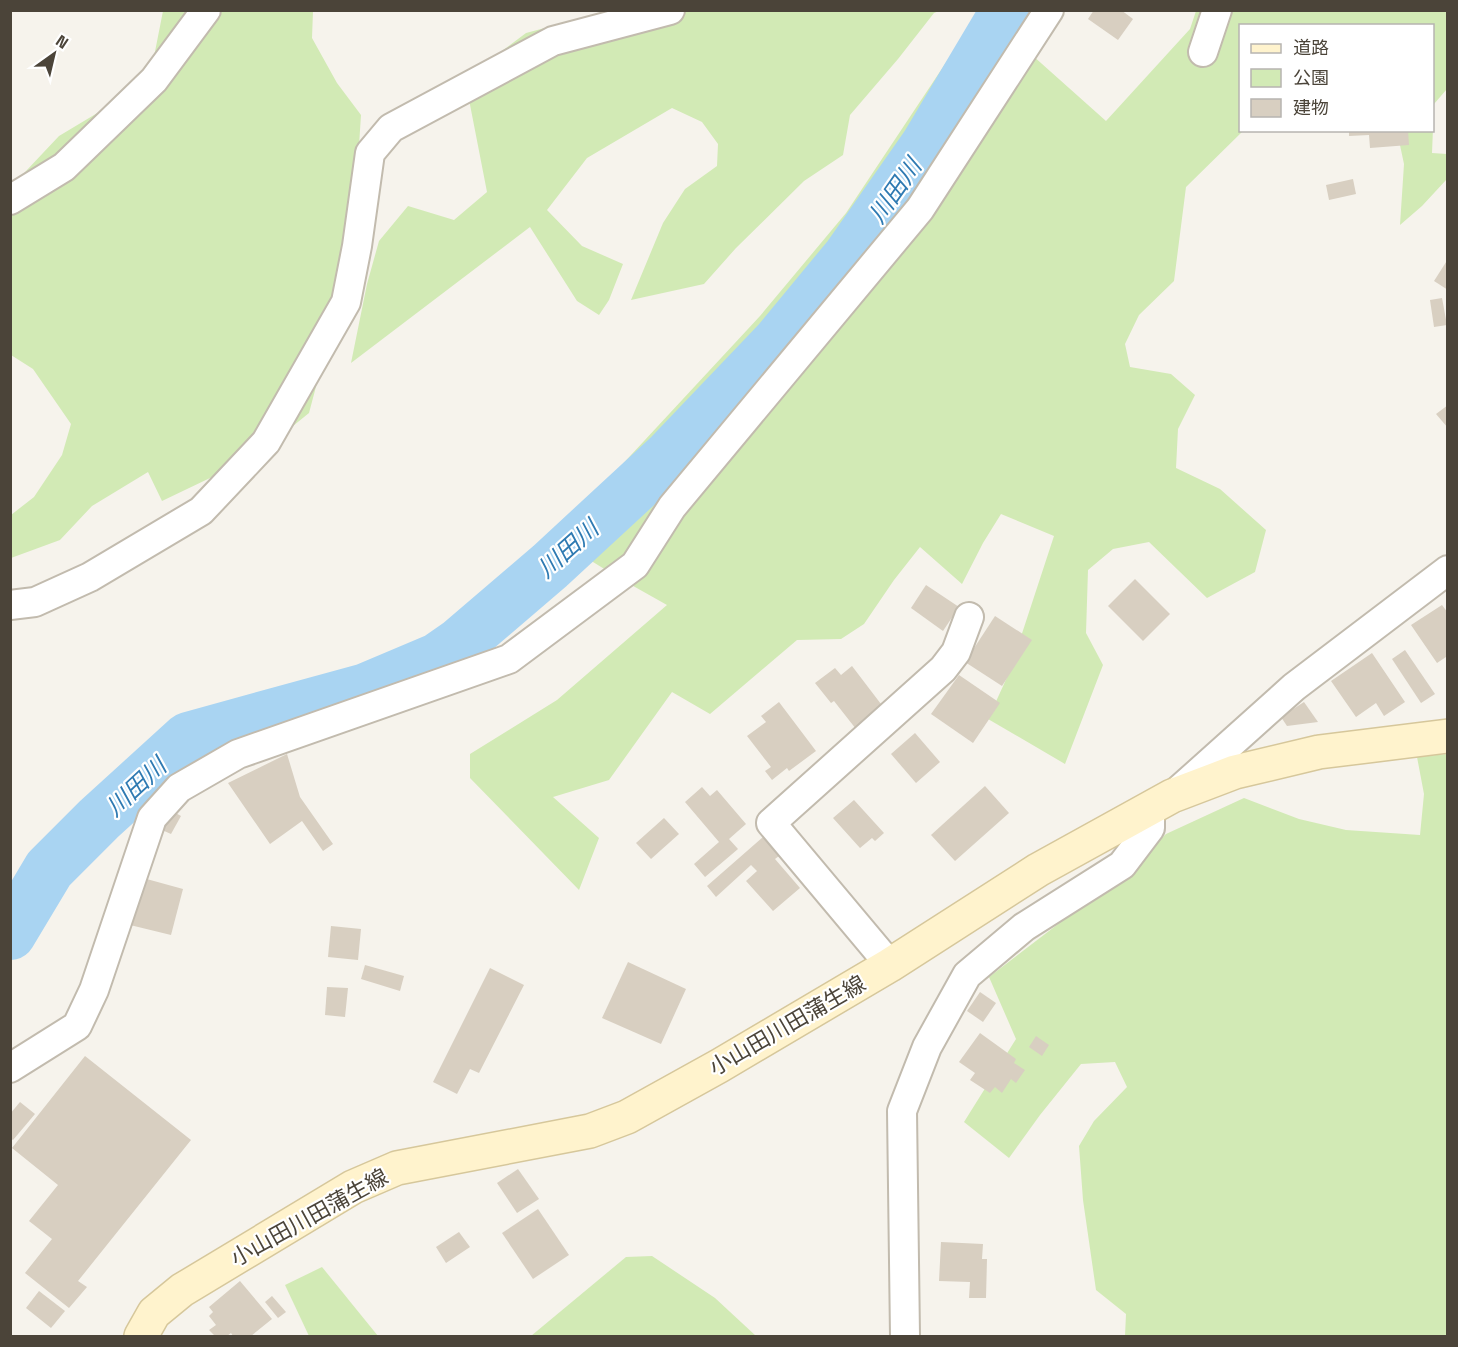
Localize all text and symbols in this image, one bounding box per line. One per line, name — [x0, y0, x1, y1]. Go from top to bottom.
north arrow — [24, 24, 84, 84]
legend — [1239, 24, 1434, 132]
text: N — [52, 30, 72, 54]
text: 道路 — [1293, 36, 1329, 59]
text: 公園 — [1293, 66, 1329, 89]
text: 建物 — [1293, 96, 1329, 119]
water label: 川田川 — [861, 150, 930, 229]
water label: 川田川 — [531, 511, 607, 584]
water label: 川田川 — [99, 749, 175, 823]
street label: 小山田川田蒲生線 — [704, 969, 870, 1081]
street label: 小山田川田蒲生線 — [225, 1162, 393, 1272]

